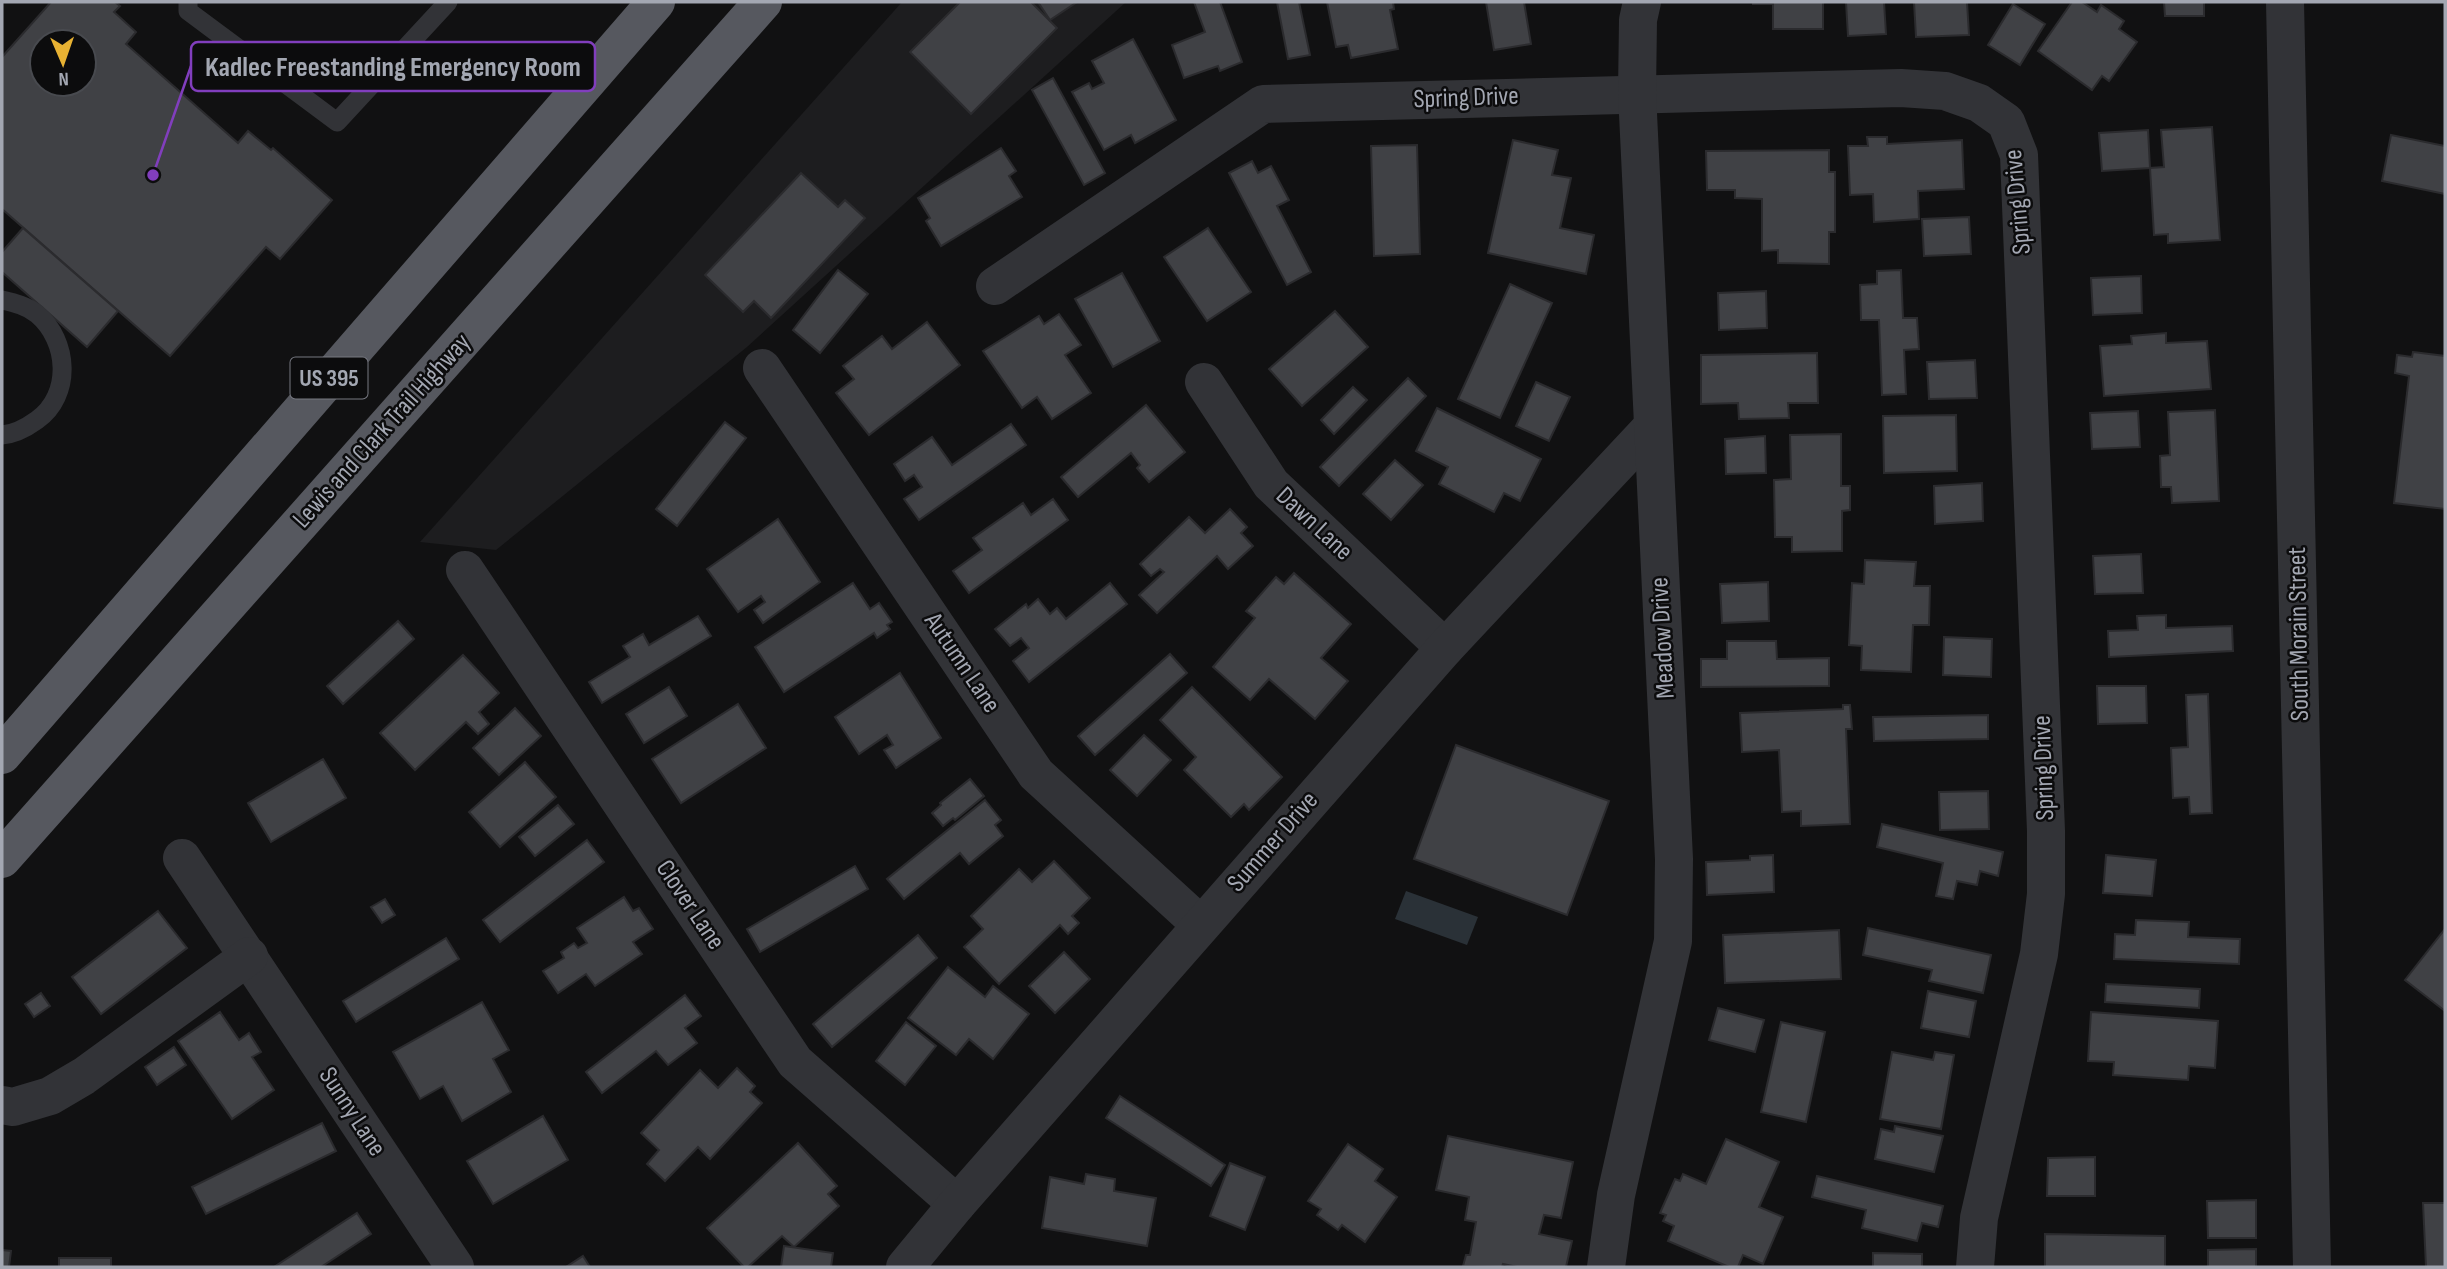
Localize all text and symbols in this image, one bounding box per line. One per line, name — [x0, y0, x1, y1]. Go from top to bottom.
north arrow — [28, 28, 98, 98]
callout: Kadlec Freestanding Emergency Room — [191, 42, 595, 91]
text: Kadlec Freestanding Emergency Room — [205, 51, 581, 84]
text: N — [58, 67, 69, 90]
street label: Spring Drive — [1413, 81, 1519, 115]
street label: Spring Drive — [1998, 148, 2038, 256]
street label: Lewis and Clark Trail Highway — [287, 327, 477, 535]
road number: US 395 — [290, 358, 368, 398]
street label: Dawn Lane — [1269, 481, 1359, 567]
street label: South Morain Street — [2282, 547, 2316, 721]
street label: Meadow Drive — [1644, 576, 1682, 700]
street label: Autumn Lane — [917, 606, 1007, 719]
street label: Spring Drive — [2027, 715, 2061, 821]
street label: Summer Drive — [1221, 785, 1325, 899]
street label: Clover Lane — [649, 854, 731, 956]
street label: Sunny Lane — [312, 1062, 392, 1162]

